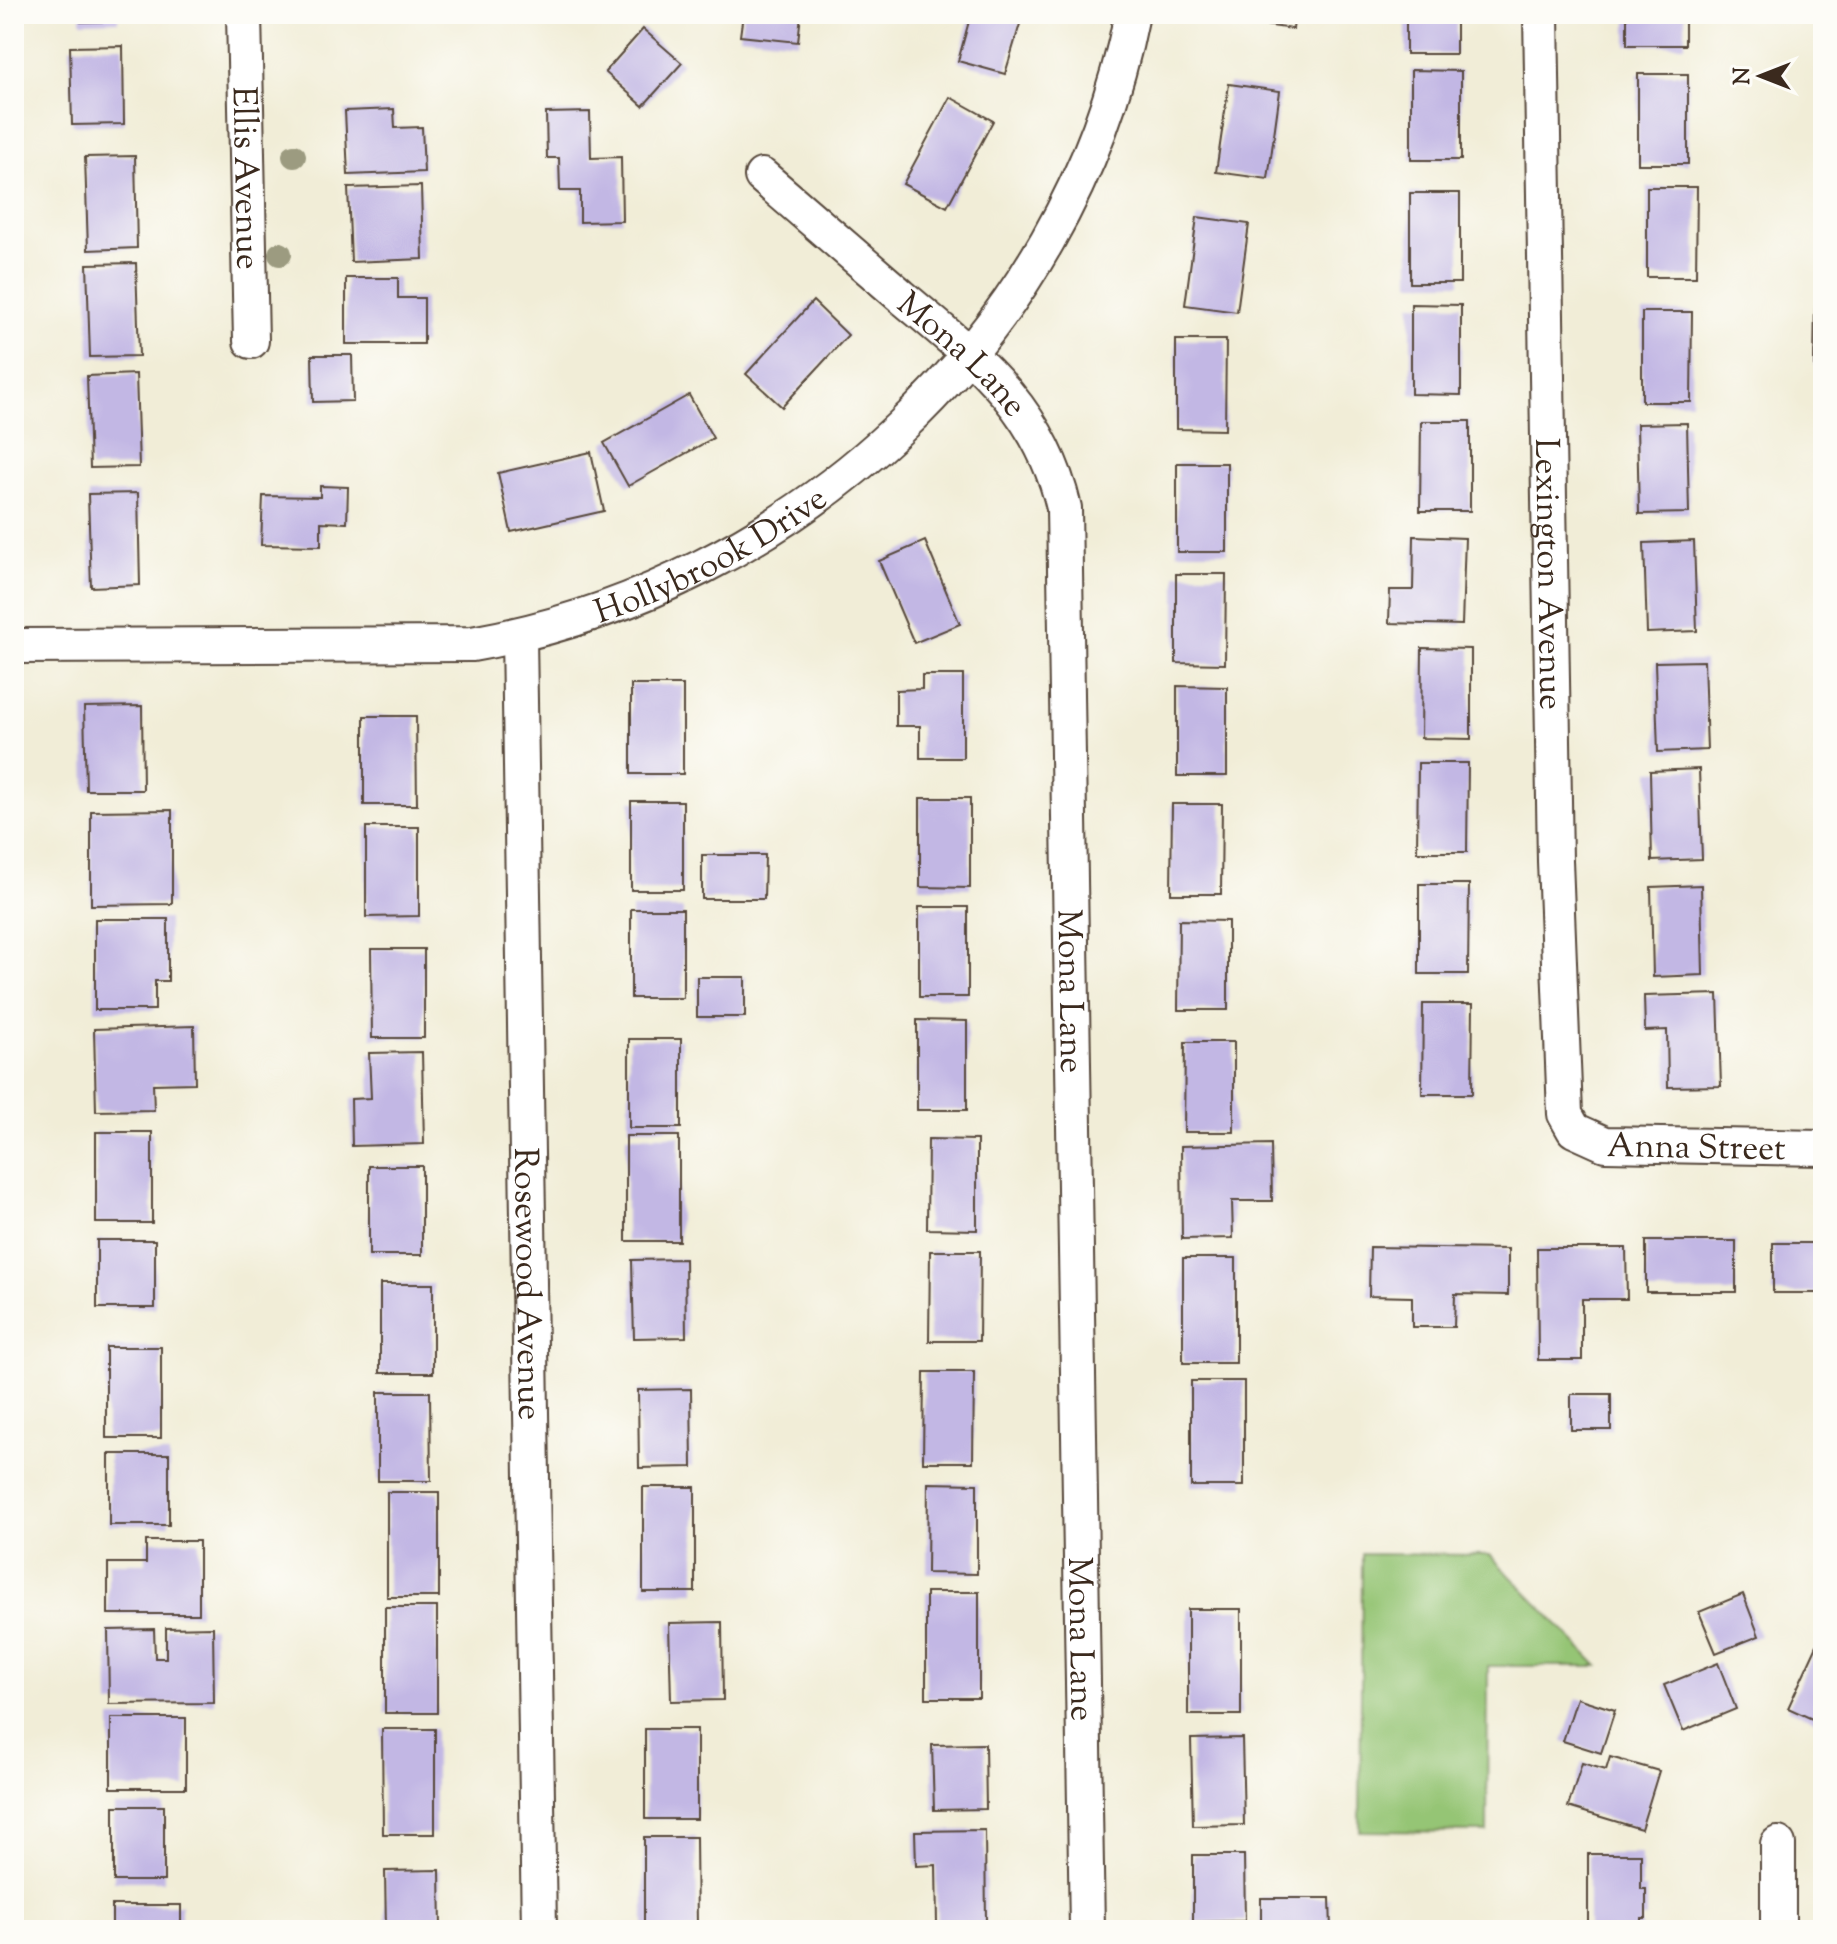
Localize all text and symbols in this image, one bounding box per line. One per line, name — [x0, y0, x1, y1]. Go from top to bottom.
north arrow — [1721, 36, 1801, 116]
text: N — [1728, 67, 1760, 85]
street label: Ellis Avenue — [218, 86, 270, 270]
street label: Mona Lane — [885, 281, 1037, 428]
street label: Lexington Avenue — [1520, 438, 1573, 710]
street label: Hollybrook Drive — [588, 476, 838, 638]
street label: Mona Lane — [1042, 909, 1094, 1074]
street label: Anna Street — [1606, 1123, 1786, 1175]
street label: Rosewood Avenue — [499, 1147, 552, 1421]
street label: Mona Lane — [1053, 1557, 1105, 1722]

